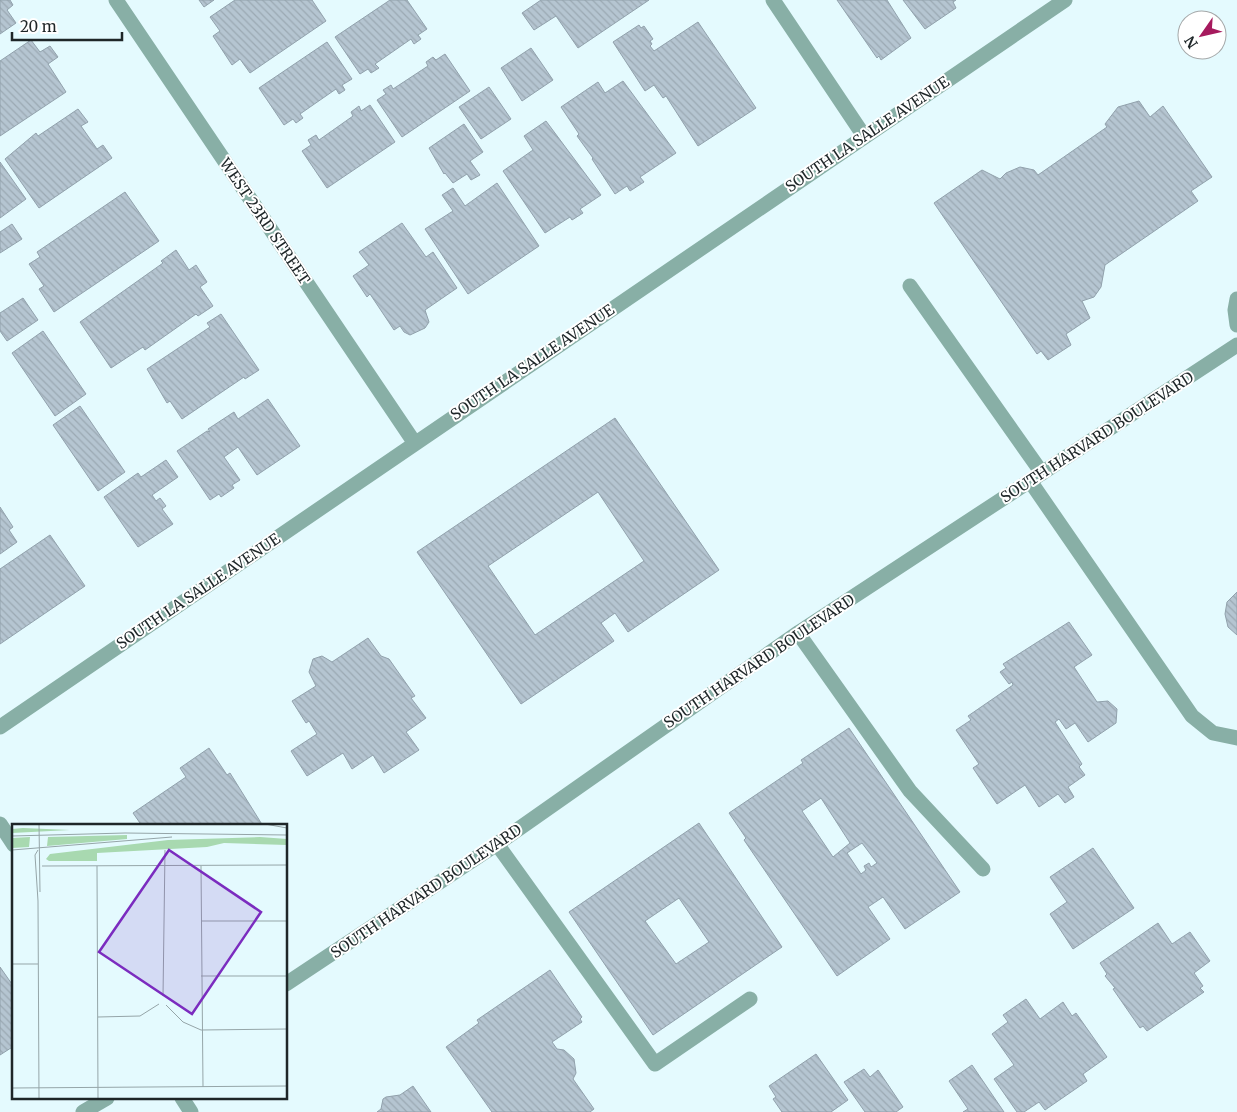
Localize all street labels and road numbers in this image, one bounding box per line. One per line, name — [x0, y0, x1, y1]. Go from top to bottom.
street label: SOUTH LA SALLE AVENUE — [781, 72, 953, 196]
street label: WEST 23RD STREET — [215, 153, 315, 288]
street label: SOUTH LA SALLE AVENUE — [446, 300, 618, 424]
street label: SOUTH HARVARD BOULEVARD — [997, 367, 1197, 507]
street label: SOUTH LA SALLE AVENUE — [112, 529, 284, 653]
street label: SOUTH HARVARD BOULEVARD — [660, 590, 858, 732]
street label: SOUTH HARVARD BOULEVARD — [327, 820, 525, 962]

